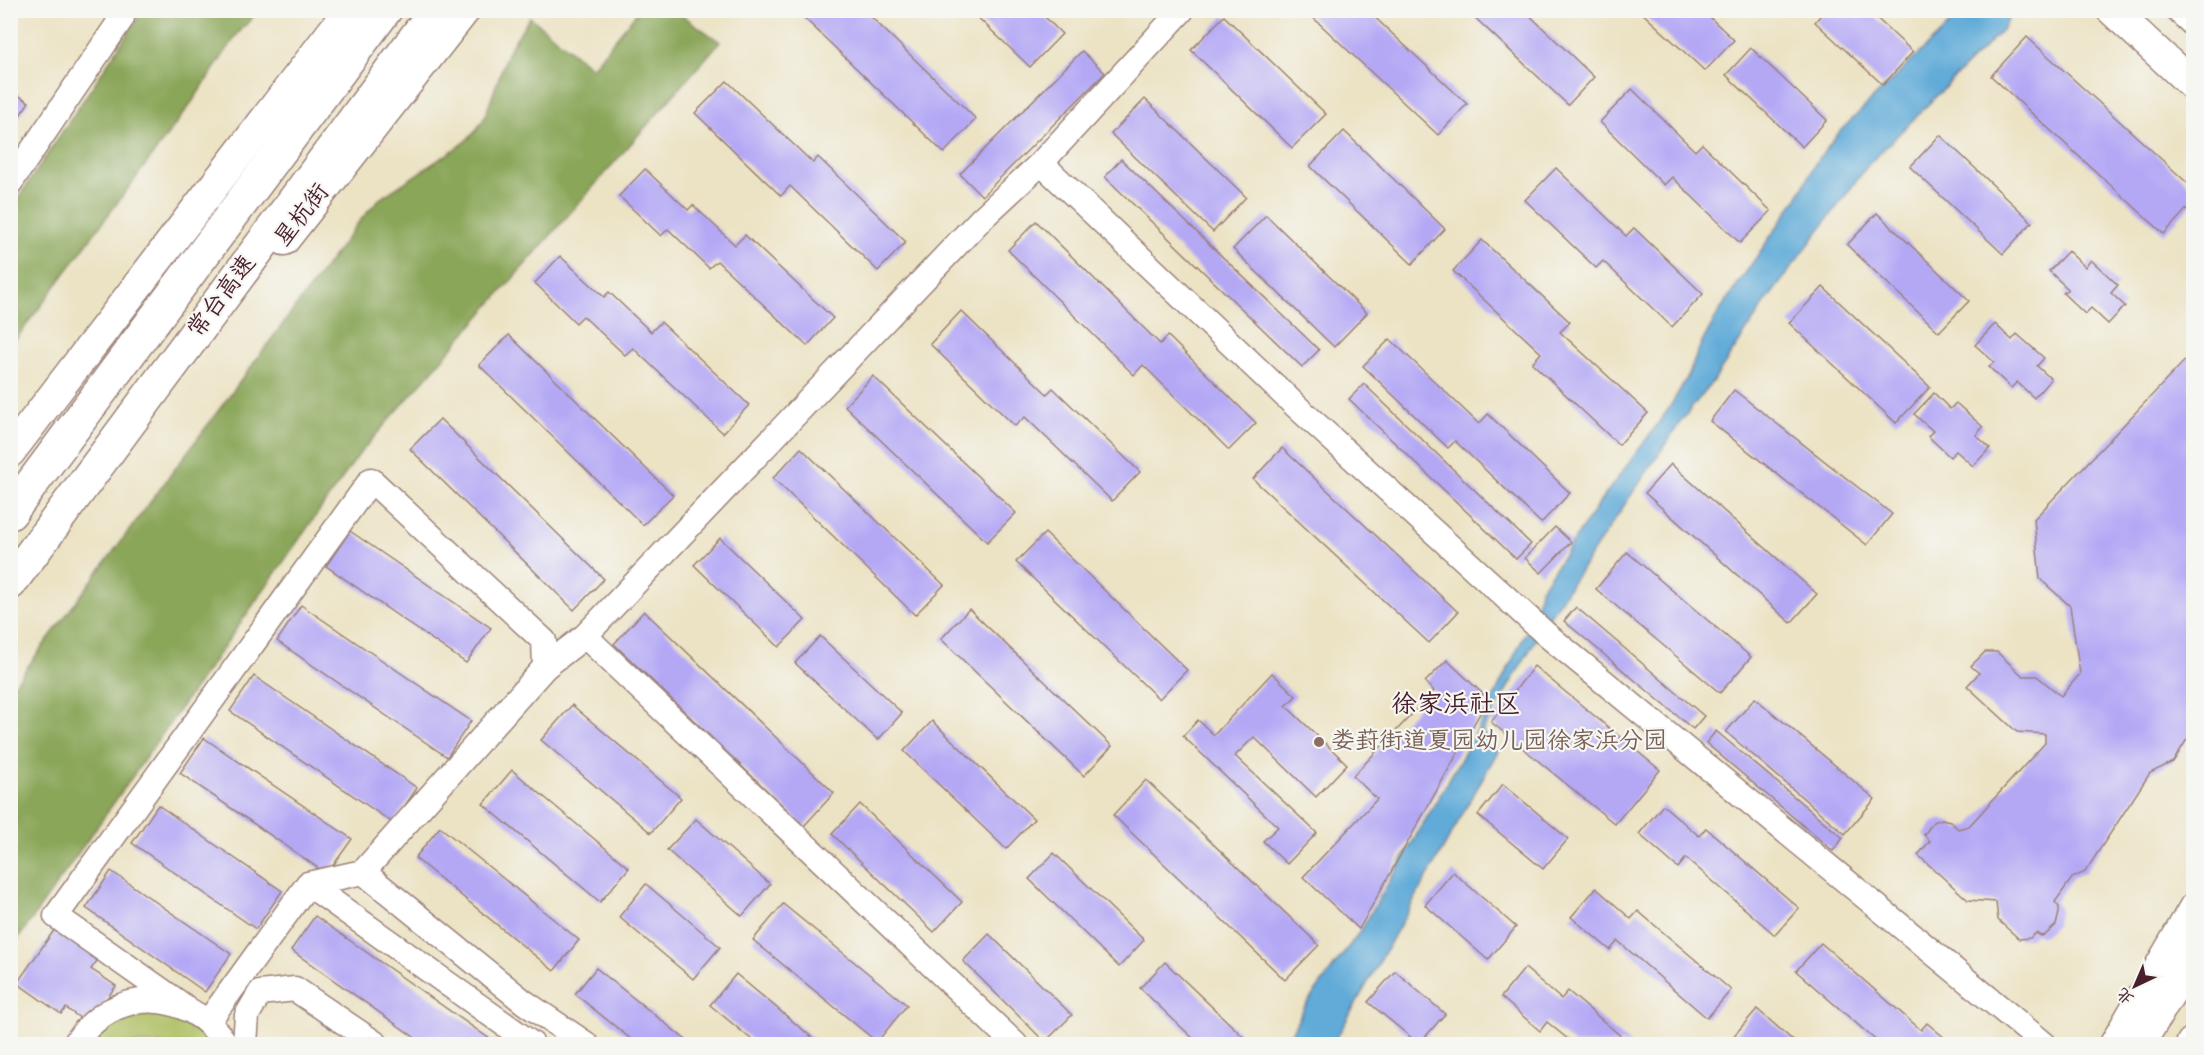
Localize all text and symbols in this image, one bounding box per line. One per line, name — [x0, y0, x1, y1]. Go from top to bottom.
street label: 星杭街 — [267, 177, 339, 255]
street label: 常台高速 — [180, 248, 266, 346]
district label: 徐家浜社区 — [1391, 687, 1521, 725]
place label: 娄葑街道夏园幼儿园徐家浜分园 — [1331, 725, 1667, 760]
marker: 娄葑街道夏园幼儿园徐家浜分园 — [1312, 735, 1326, 749]
north arrow — [2105, 956, 2165, 1016]
text: 北 — [2112, 981, 2140, 1010]

